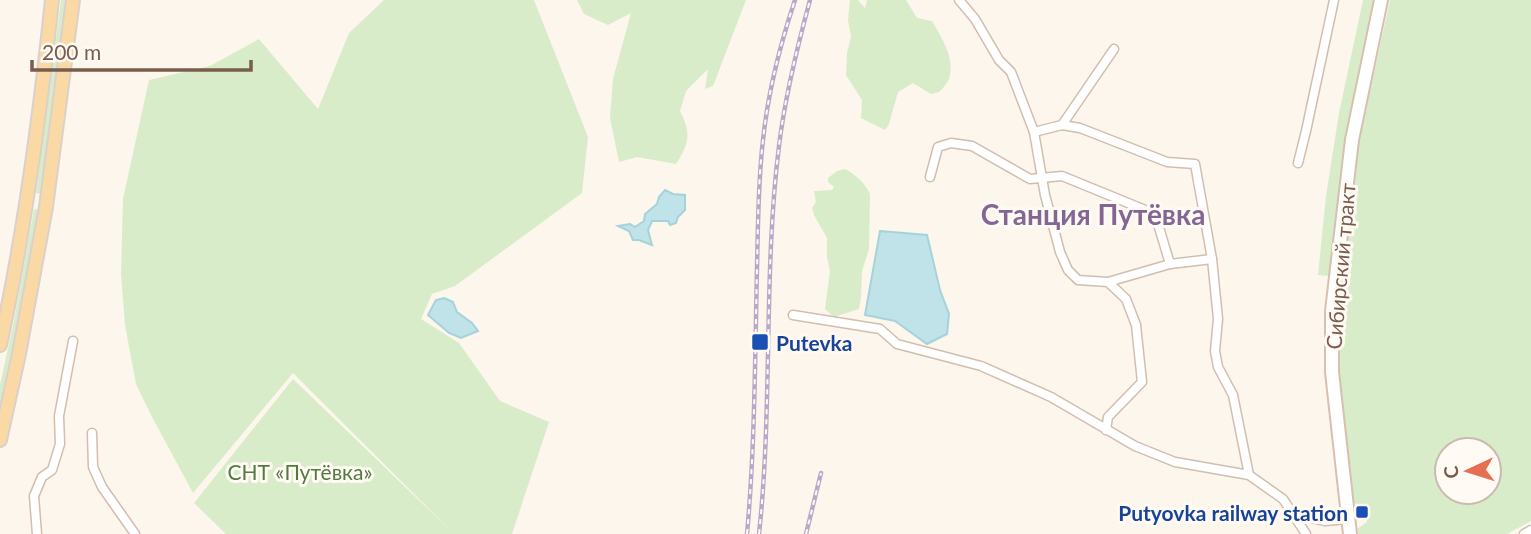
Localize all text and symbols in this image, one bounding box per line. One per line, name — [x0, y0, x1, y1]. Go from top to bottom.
scale bar — [32, 28, 250, 72]
text: 200 m — [42, 39, 101, 64]
street label: Сибирский тракт — [1320, 181, 1360, 350]
district label: Станция Путёвка — [981, 197, 1205, 231]
place label: Putevka — [776, 330, 852, 355]
marker: Putevka — [750, 332, 770, 352]
north arrow — [1433, 436, 1503, 506]
park label: СНТ «Путёвка» — [228, 459, 372, 484]
text: С — [1439, 465, 1462, 479]
place label: Putyovka railway station — [1118, 500, 1348, 525]
marker: Putyovka railway station — [1354, 504, 1370, 520]

